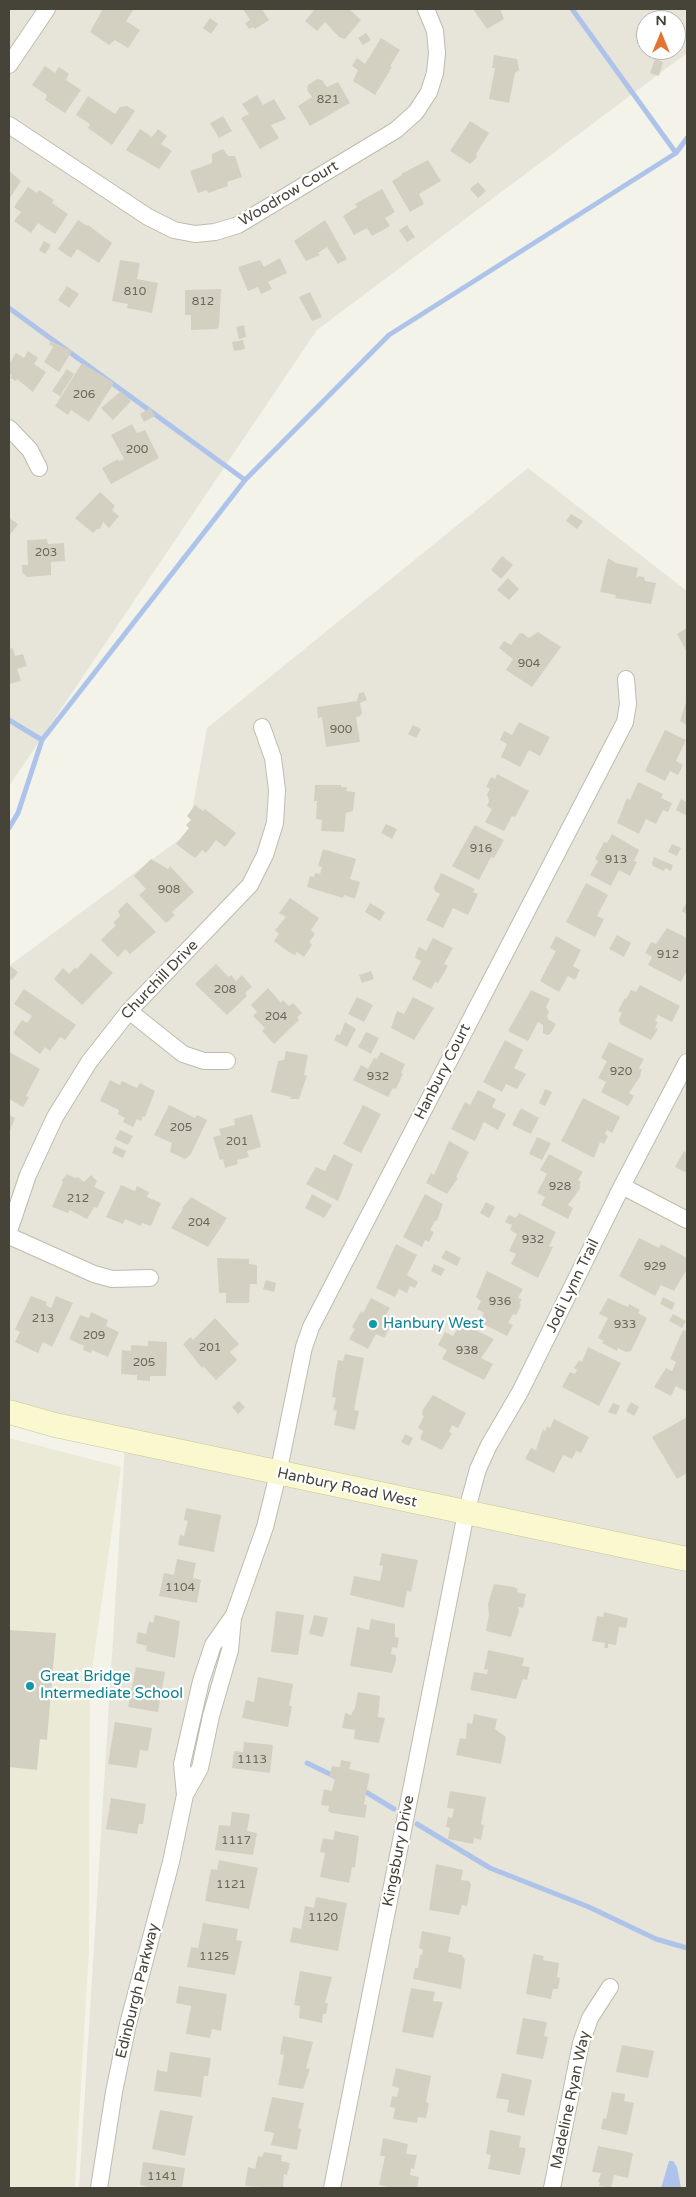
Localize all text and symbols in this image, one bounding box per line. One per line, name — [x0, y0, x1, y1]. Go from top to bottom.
north arrow — [636, 10, 686, 60]
text: N — [655, 12, 667, 29]
house number: 821 — [317, 93, 339, 107]
street label: Woodrow Court — [236, 157, 342, 231]
house number: 810 — [124, 285, 146, 299]
house number: 812 — [192, 295, 214, 309]
house number: 206 — [73, 388, 95, 402]
house number: 200 — [126, 443, 148, 457]
house number: 203 — [35, 546, 57, 560]
house number: 904 — [518, 657, 540, 671]
house number: 900 — [330, 723, 352, 737]
house number: 916 — [470, 842, 492, 856]
house number: 913 — [605, 853, 627, 867]
house number: 908 — [158, 883, 180, 897]
street label: Churchill Drive — [118, 937, 202, 1023]
house number: 912 — [657, 948, 679, 962]
house number: 208 — [214, 983, 236, 997]
house number: 204 — [265, 1010, 287, 1024]
street label: Hanbury Court — [411, 1021, 475, 1123]
house number: 920 — [610, 1065, 632, 1079]
house number: 932 — [367, 1070, 389, 1084]
house number: 205 — [170, 1121, 192, 1135]
house number: 201 — [226, 1135, 248, 1149]
house number: 928 — [549, 1180, 571, 1194]
house number: 212 — [67, 1192, 89, 1206]
house number: 204 — [188, 1216, 210, 1230]
house number: 932 — [522, 1233, 544, 1247]
street label: Jodi Lynn Trail — [543, 1236, 603, 1336]
house number: 929 — [644, 1260, 666, 1274]
house number: 936 — [489, 1295, 511, 1309]
house number: 213 — [32, 1312, 54, 1326]
place label: Hanbury West — [383, 1315, 484, 1333]
marker: Hanbury West — [367, 1318, 379, 1330]
house number: 933 — [614, 1318, 636, 1332]
house number: 209 — [83, 1329, 105, 1343]
house number: 201 — [199, 1341, 221, 1355]
house number: 938 — [456, 1344, 478, 1358]
house number: 205 — [133, 1356, 155, 1370]
street label: Hanbury Road West — [275, 1464, 419, 1512]
house number: 1104 — [165, 1581, 195, 1595]
place label: Great Bridge Intermediate School — [40, 1668, 183, 1703]
marker: Great Bridge Intermediate School — [24, 1680, 36, 1692]
house number: 1113 — [237, 1753, 267, 1767]
street label: Kingsbury Drive — [379, 1794, 419, 1908]
house number: 1117 — [221, 1834, 251, 1848]
house number: 1121 — [216, 1878, 246, 1892]
house number: 1120 — [308, 1911, 338, 1925]
street label: Edinburgh Parkway — [113, 1922, 163, 2060]
house number: 1125 — [199, 1950, 229, 1964]
street label: Madeline Ryan Way — [548, 2029, 594, 2171]
house number: 1141 — [147, 2170, 177, 2184]

